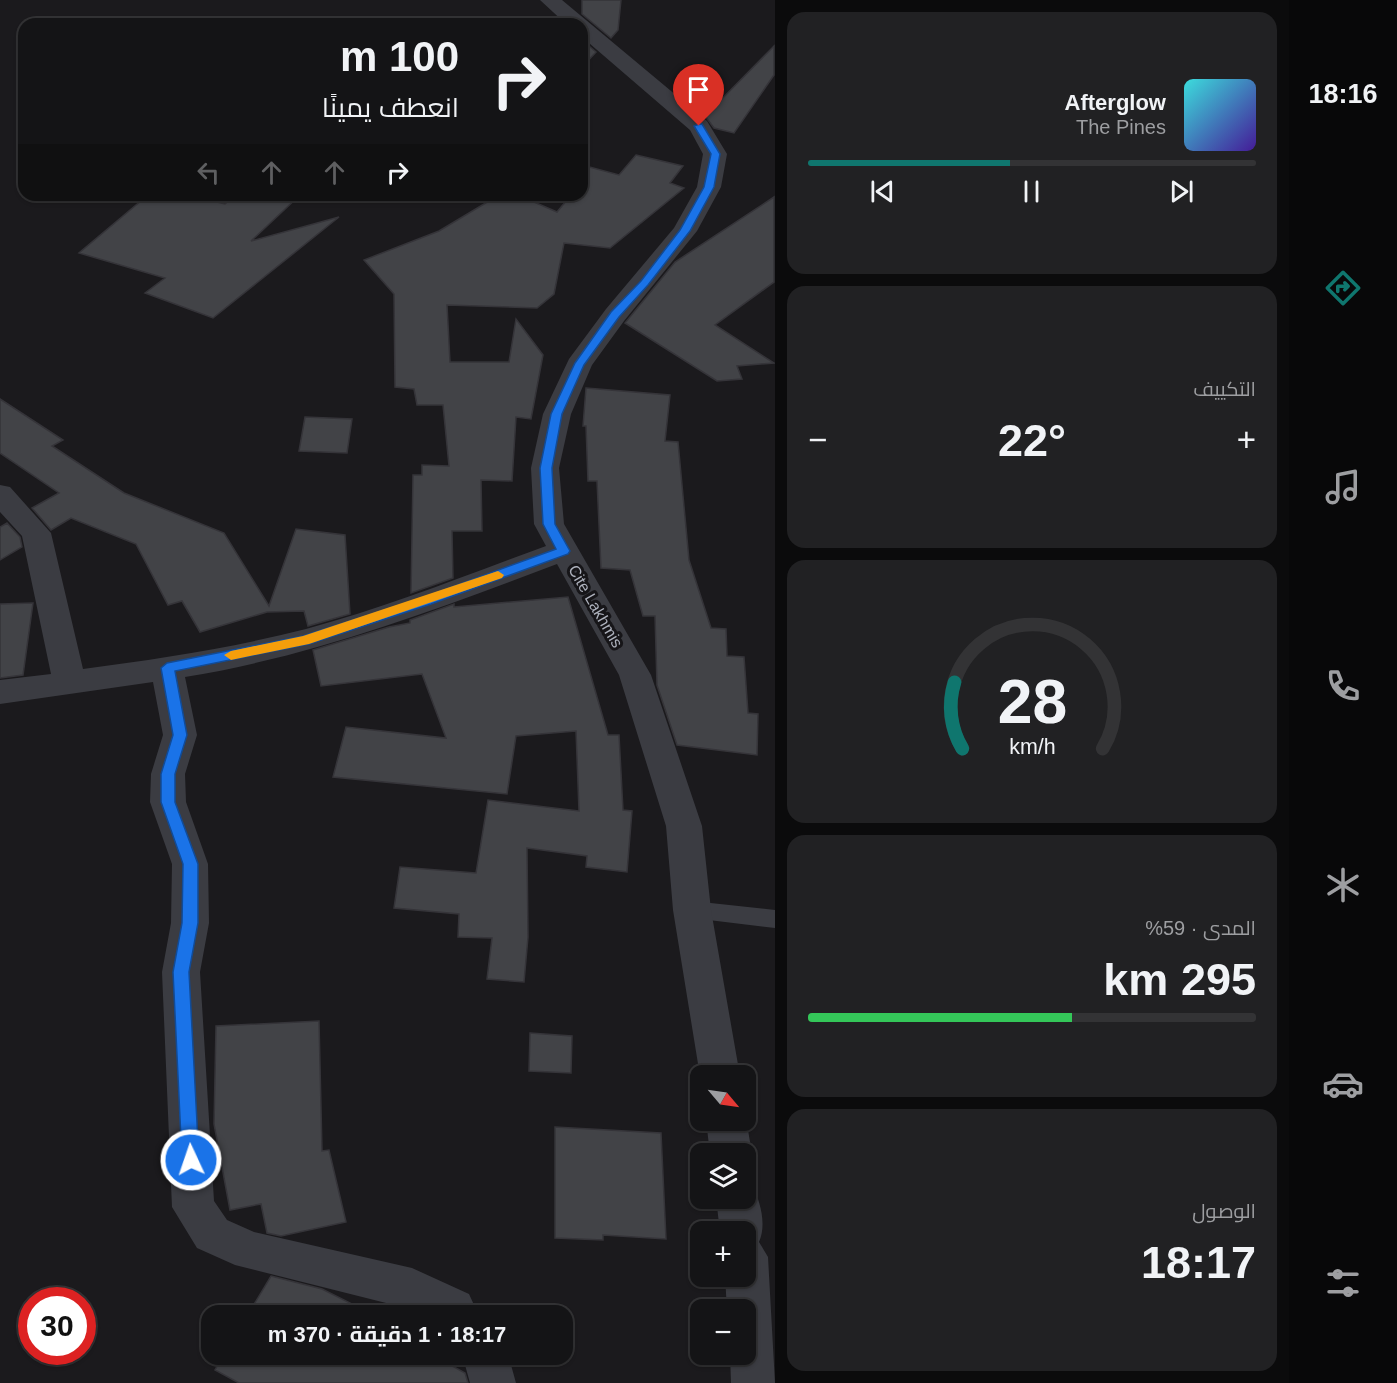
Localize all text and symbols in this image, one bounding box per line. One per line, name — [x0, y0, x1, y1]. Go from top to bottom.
text: 100 m — [340, 33, 459, 80]
icon: right — [480, 42, 558, 120]
pin — [673, 64, 724, 126]
icon: arrive — [682, 73, 715, 106]
text: 18:16 — [1308, 79, 1378, 109]
text: Afterglow — [1065, 90, 1166, 115]
text: انعطف يمينًا — [322, 93, 459, 123]
text: The Pines — [1076, 116, 1166, 138]
icon: left — [192, 156, 225, 189]
icon: ahead — [255, 156, 288, 189]
icon: ahead — [318, 156, 351, 189]
icon: right — [381, 156, 414, 189]
icon: previous — [866, 175, 899, 208]
icon: pause — [1015, 175, 1048, 208]
icon: next — [1165, 175, 1198, 208]
icon: directions — [1322, 267, 1364, 309]
text: التكييف — [1193, 378, 1256, 400]
text: 22° — [998, 415, 1066, 466]
text: − — [808, 421, 827, 458]
text: + — [1237, 421, 1256, 458]
icon: music — [1322, 466, 1364, 508]
street label: Cite Lakhmis — [565, 562, 626, 651]
icon: phone — [1322, 665, 1364, 707]
text: 28 — [997, 667, 1067, 736]
text: km/h — [1009, 735, 1055, 759]
icon: climate — [1322, 864, 1364, 906]
text: المدى · 59% — [1145, 917, 1256, 939]
text: 295 km — [1103, 954, 1256, 1005]
icon: car — [1322, 1063, 1364, 1105]
north arrow — [690, 1065, 756, 1131]
map controls — [690, 1065, 756, 1365]
position arrow — [159, 1128, 223, 1192]
button: layers — [690, 1143, 756, 1209]
text: الوصول — [1192, 1200, 1256, 1222]
button: + — [690, 1221, 756, 1287]
text: 18:17 — [1141, 1237, 1256, 1288]
icon: filters — [1322, 1262, 1364, 1304]
speed limit sign: 30 — [18, 1287, 96, 1365]
button: − — [690, 1299, 756, 1365]
text: 18:17 · 1 دقيقة · 370 m — [268, 1322, 506, 1347]

